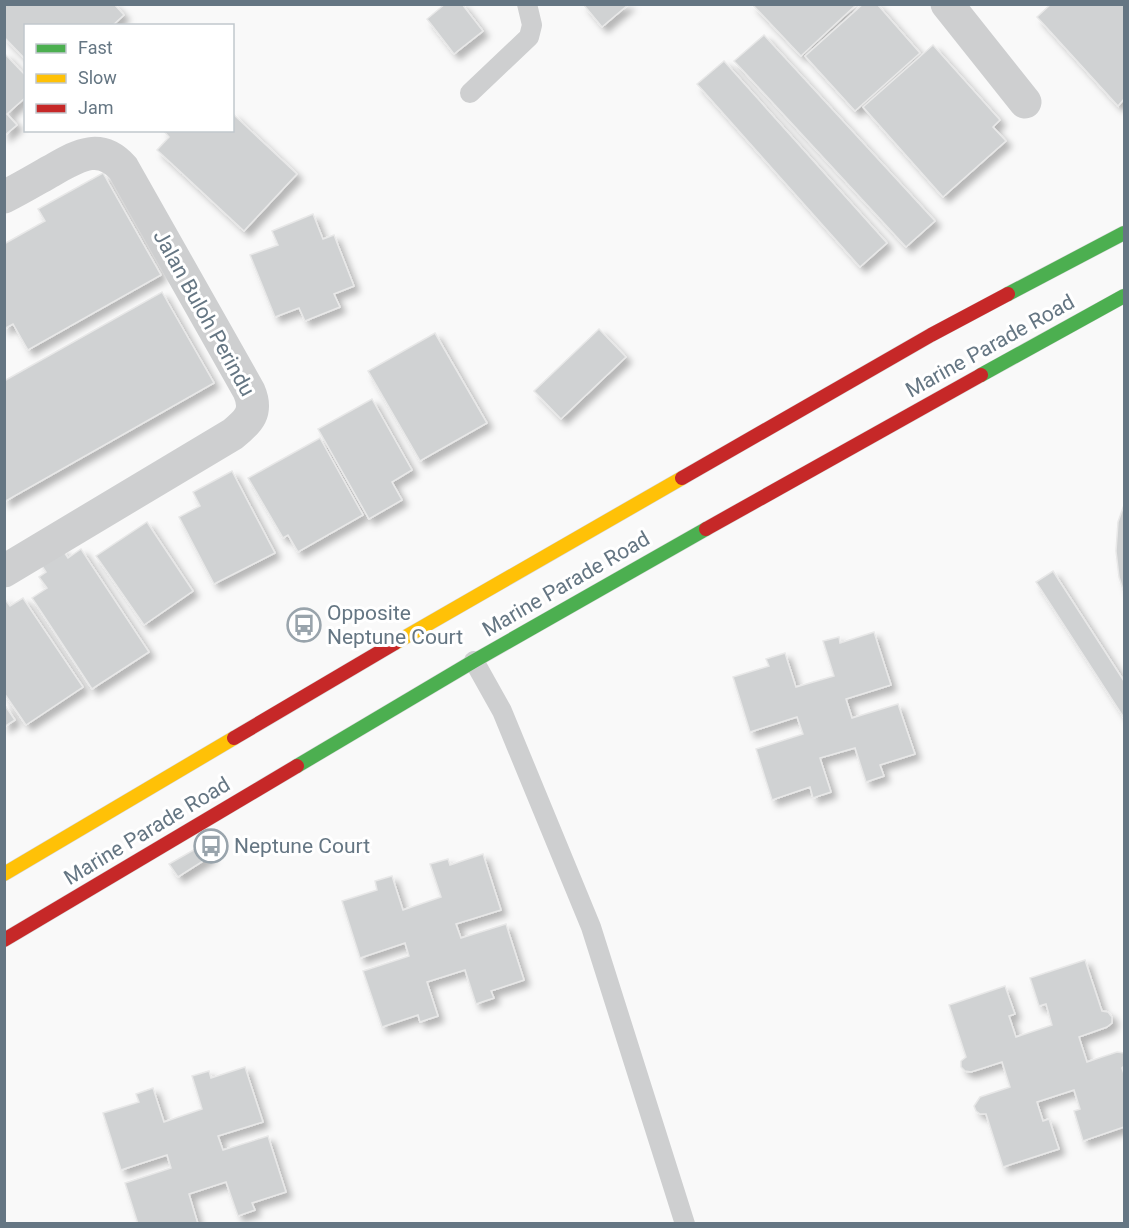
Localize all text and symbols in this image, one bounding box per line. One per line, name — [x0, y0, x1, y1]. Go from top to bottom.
legend — [24, 24, 234, 132]
text: Fast — [78, 37, 113, 58]
text: Slow — [78, 67, 117, 88]
text: Jam — [78, 97, 114, 118]
street label: Jalan Buloh Perindu — [148, 226, 260, 400]
street label: Marine Parade Road — [902, 290, 1078, 402]
street label: Marine Parade Road — [478, 526, 654, 642]
place label: Opposite Neptune Court — [327, 601, 463, 649]
bus stop icon: Opposite Neptune Court — [286, 607, 322, 643]
street label: Marine Parade Road — [60, 772, 234, 890]
bus stop icon: Neptune Court — [193, 828, 229, 864]
place label: Neptune Court — [234, 834, 370, 858]

